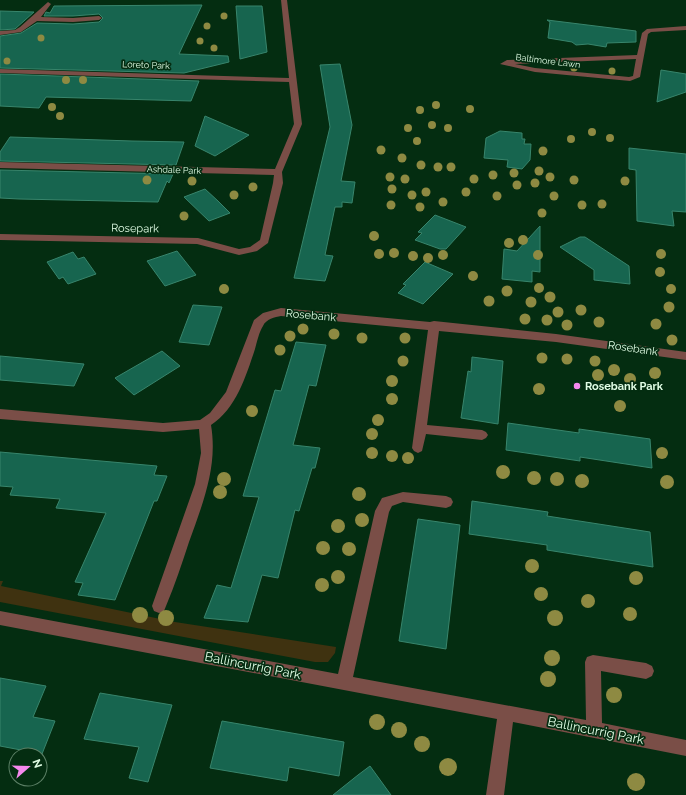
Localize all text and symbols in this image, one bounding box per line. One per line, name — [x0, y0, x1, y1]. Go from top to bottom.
street label: Baltimore Lawn — [515, 52, 581, 70]
street label: Loreto Park — [122, 59, 170, 71]
street label: Ashdale Park — [147, 164, 202, 176]
street label: Rosepark — [111, 222, 159, 235]
street label: Rosebank — [285, 307, 337, 324]
street label: Rosebank — [607, 339, 659, 358]
place label: Rosebank Park — [585, 380, 664, 393]
marker: Rosebank Park — [572, 381, 582, 391]
street label: Ballincurrig Park — [203, 649, 303, 682]
street label: Ballincurrig Park — [546, 714, 646, 747]
north arrow — [8, 747, 48, 787]
text: N — [29, 758, 44, 770]

